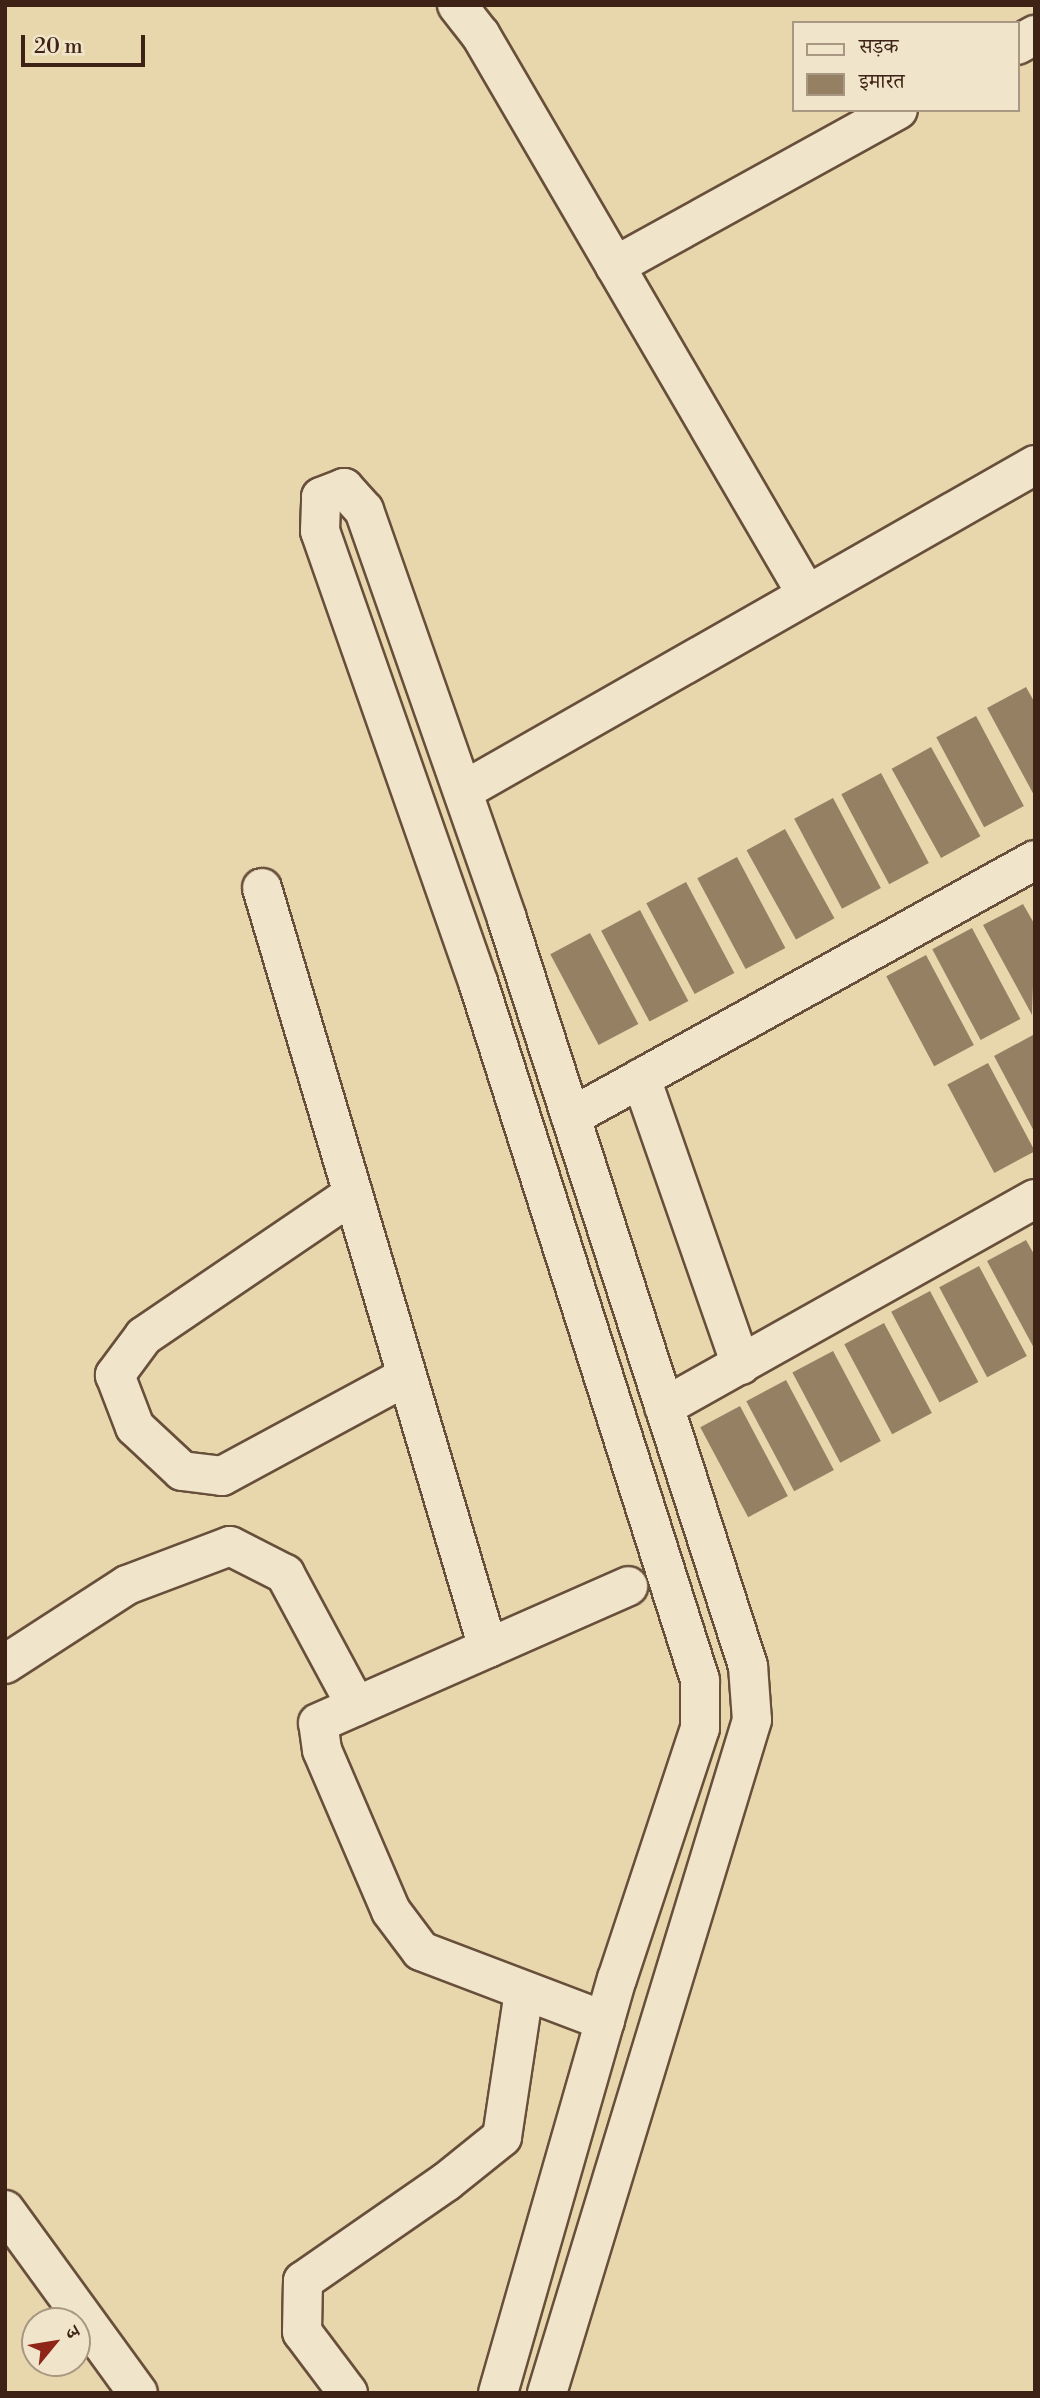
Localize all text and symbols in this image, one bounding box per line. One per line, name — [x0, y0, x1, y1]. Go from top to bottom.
scale bar — [24, 21, 149, 65]
legend — [792, 21, 1019, 112]
text: 20 m — [34, 34, 83, 60]
text: सड़क — [859, 34, 898, 60]
text: इमारत — [859, 69, 905, 95]
north arrow — [21, 2307, 91, 2377]
text: उ — [60, 2322, 85, 2343]

